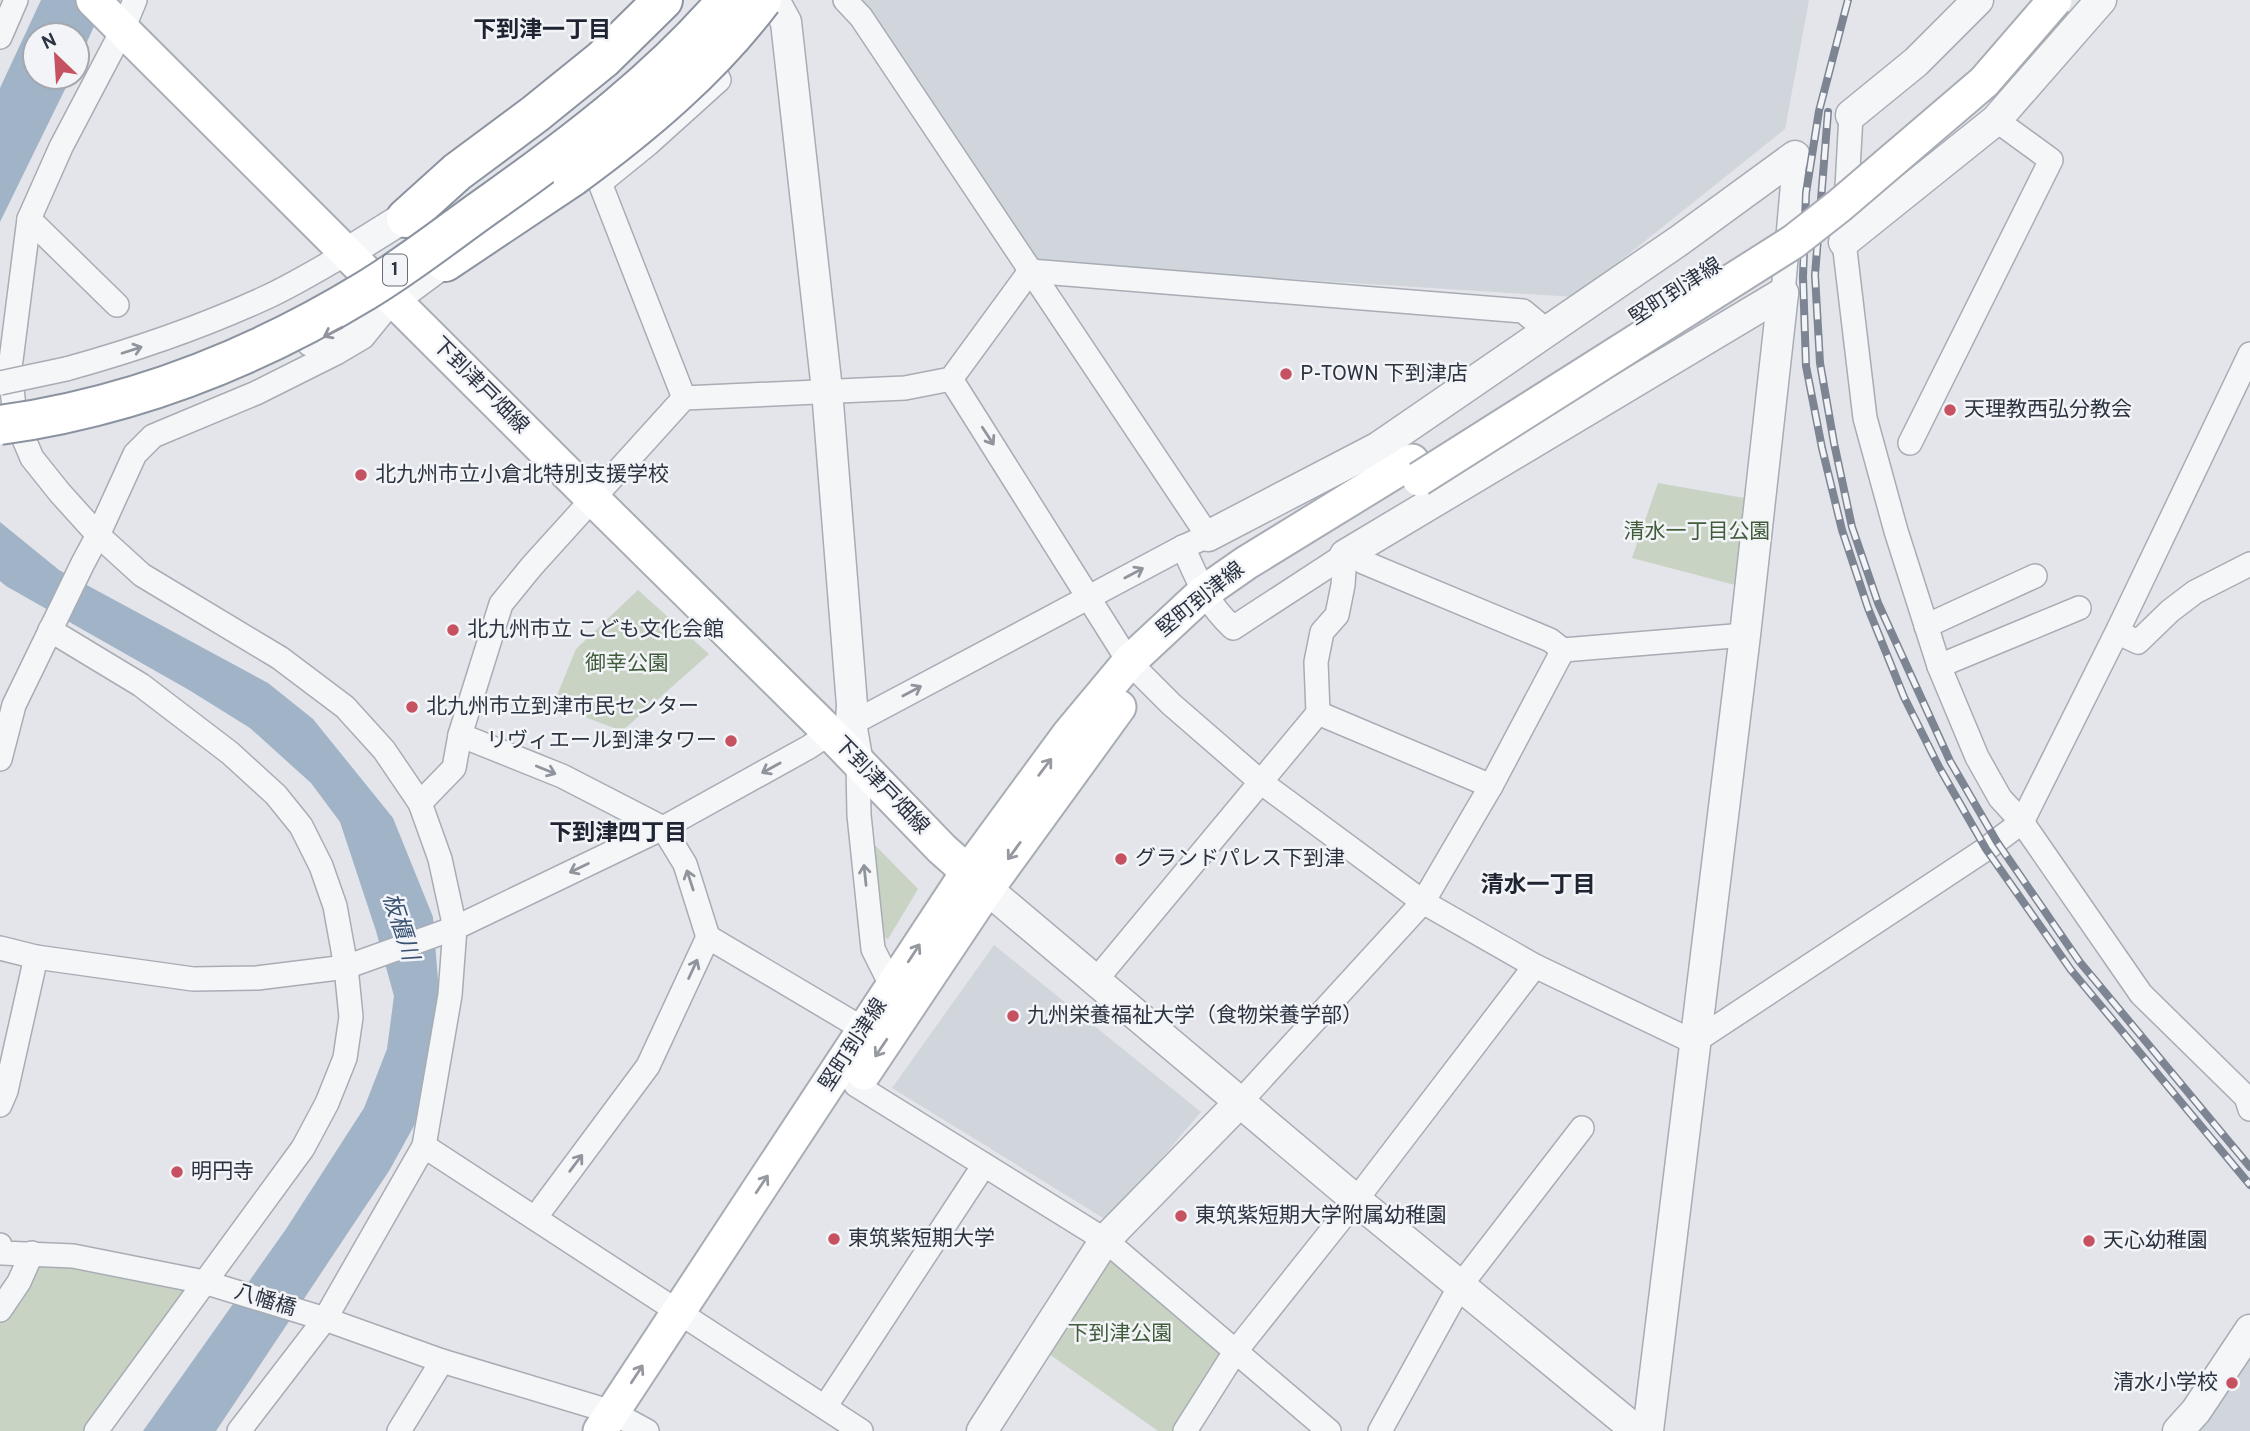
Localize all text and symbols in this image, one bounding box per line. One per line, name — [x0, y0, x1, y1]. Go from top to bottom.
district label: 下到津一丁目 — [473, 17, 611, 46]
north arrow — [21, 21, 91, 91]
text: N — [38, 29, 61, 56]
street label: 堅町到津線 — [1625, 252, 1727, 332]
road number: 1 — [383, 254, 407, 286]
one-way arrow — [323, 325, 343, 339]
street label: 下到津戸畑線 — [426, 332, 534, 440]
one-way arrow — [121, 343, 143, 356]
place label: P-TOWN 下到津店 — [1300, 361, 1468, 388]
marker: P-TOWN 下到津店 — [1278, 366, 1294, 382]
place label: 天理教西弘分教会 — [1964, 397, 2132, 424]
marker: 天理教西弘分教会 — [1942, 402, 1958, 418]
one-way arrow — [981, 426, 995, 446]
place label: 北九州市立小倉北特別支援学校 — [375, 462, 669, 489]
marker: 北九州市立小倉北特別支援学校 — [353, 467, 369, 483]
park label: 清水一丁目公園 — [1624, 519, 1771, 546]
street label: 堅町到津線 — [1152, 556, 1250, 644]
one-way arrow — [1123, 566, 1144, 580]
place label: 北九州市立 こども文化会館 — [467, 617, 724, 644]
marker: 北九州市立 こども文化会館 — [445, 622, 461, 638]
park label: 御幸公園 — [585, 651, 669, 678]
one-way arrow — [901, 684, 922, 698]
place label: 北九州市立到津市民センター — [426, 694, 699, 721]
marker: 北九州市立到津市民センター — [404, 699, 420, 715]
place label: リヴィエール到津タワー — [486, 728, 717, 755]
street label: 下到津戸畑線 — [828, 731, 934, 841]
marker: リヴィエール到津タワー — [723, 733, 739, 749]
one-way arrow — [1037, 758, 1052, 777]
one-way arrow — [762, 761, 782, 775]
one-way arrow — [535, 764, 556, 777]
district label: 下到津四丁目 — [549, 820, 687, 849]
one-way arrow — [1007, 841, 1021, 860]
place label: グランドパレス下到津 — [1135, 846, 1345, 873]
marker: グランドパレス下到津 — [1113, 851, 1129, 867]
one-way arrow — [569, 862, 590, 875]
one-way arrow — [858, 864, 871, 886]
one-way arrow — [683, 869, 696, 891]
district label: 清水一丁目 — [1481, 872, 1596, 901]
water label: 板櫃川 — [375, 890, 424, 967]
one-way arrow — [907, 944, 922, 963]
one-way arrow — [687, 959, 700, 981]
street label: 堅町到津線 — [814, 994, 894, 1096]
place label: 九州栄養福祉大学（食物栄養学部） — [1027, 1003, 1363, 1030]
marker: 九州栄養福祉大学（食物栄養学部） — [1005, 1008, 1021, 1024]
one-way arrow — [874, 1038, 888, 1057]
one-way arrow — [569, 1154, 583, 1173]
place label: 明円寺 — [191, 1159, 254, 1186]
marker: 明円寺 — [169, 1164, 185, 1180]
one-way arrow — [755, 1175, 770, 1194]
place label: 東筑紫短期大学附属幼稚園 — [1195, 1203, 1447, 1230]
marker: 東筑紫短期大学附属幼稚園 — [1173, 1208, 1189, 1224]
place label: 東筑紫短期大学 — [848, 1226, 995, 1253]
place label: 天心幼稚園 — [2103, 1228, 2208, 1255]
marker: 東筑紫短期大学 — [826, 1231, 842, 1247]
marker: 天心幼稚園 — [2081, 1233, 2097, 1249]
street label: 八幡橋 — [231, 1279, 299, 1323]
park label: 下到津公園 — [1068, 1321, 1173, 1348]
one-way arrow — [630, 1365, 644, 1384]
place label: 清水小学校 — [2113, 1370, 2218, 1397]
marker: 清水小学校 — [2224, 1375, 2240, 1391]

